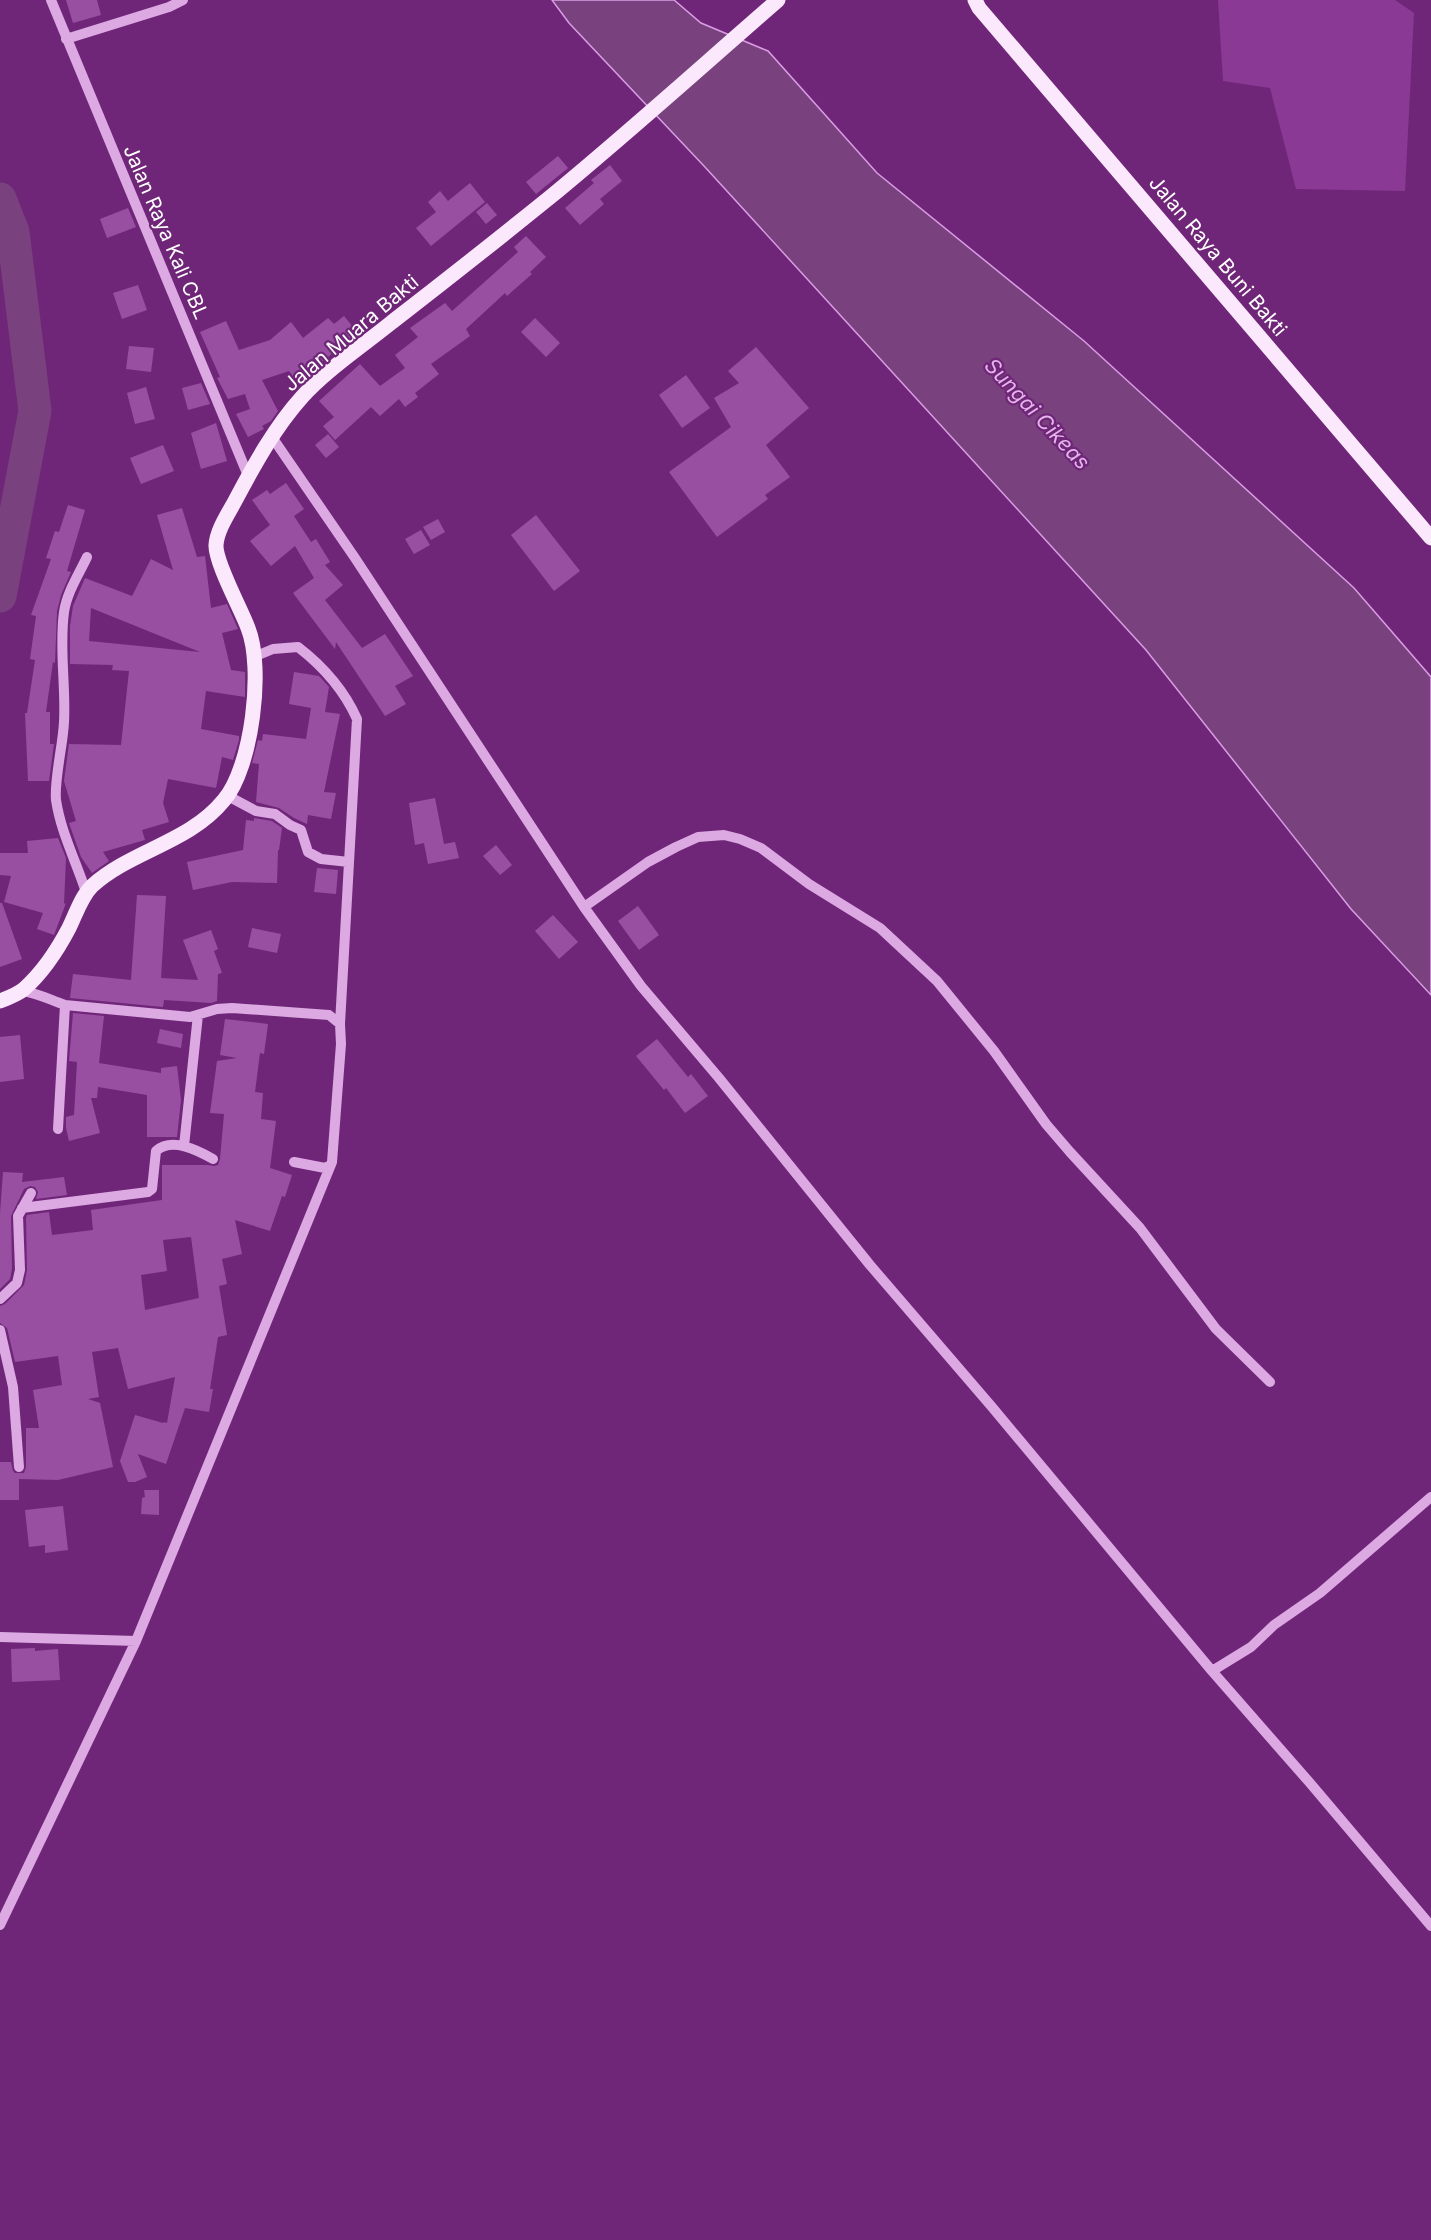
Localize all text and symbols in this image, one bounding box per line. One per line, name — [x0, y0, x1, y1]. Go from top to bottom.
street label: Jalan Raya Kali CBL — [118, 141, 214, 323]
street label: Jalan Raya Buni Bakti — [1144, 171, 1292, 341]
street label: Jalan Muara Bakti — [279, 270, 423, 396]
water label: Sungai Cikeas — [980, 353, 1095, 474]

